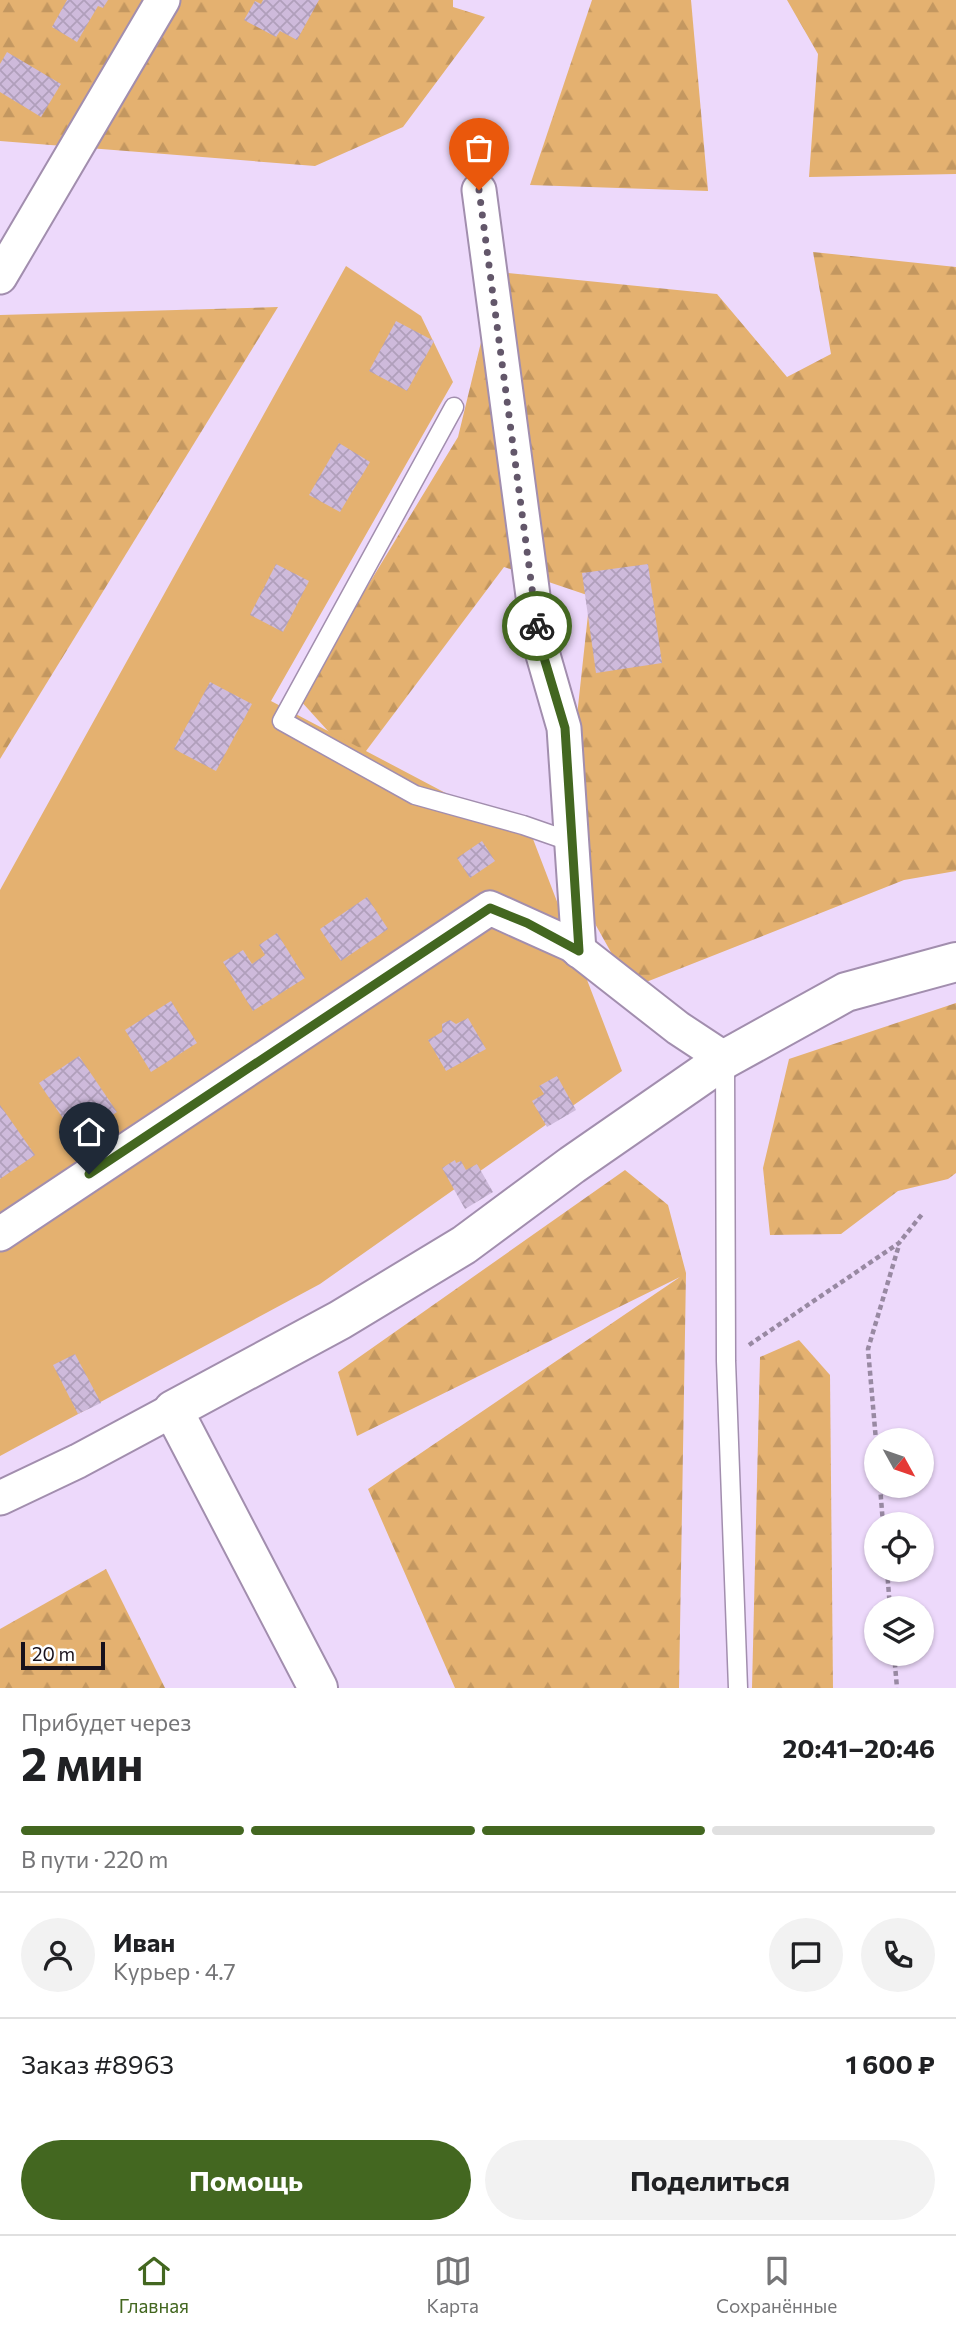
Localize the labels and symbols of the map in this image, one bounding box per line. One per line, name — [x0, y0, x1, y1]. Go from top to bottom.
pin — [449, 118, 509, 190]
courier — [502, 591, 572, 661]
pin — [59, 1102, 119, 1174]
north arrow — [864, 1428, 934, 1498]
scale bar — [21, 1639, 105, 1671]

